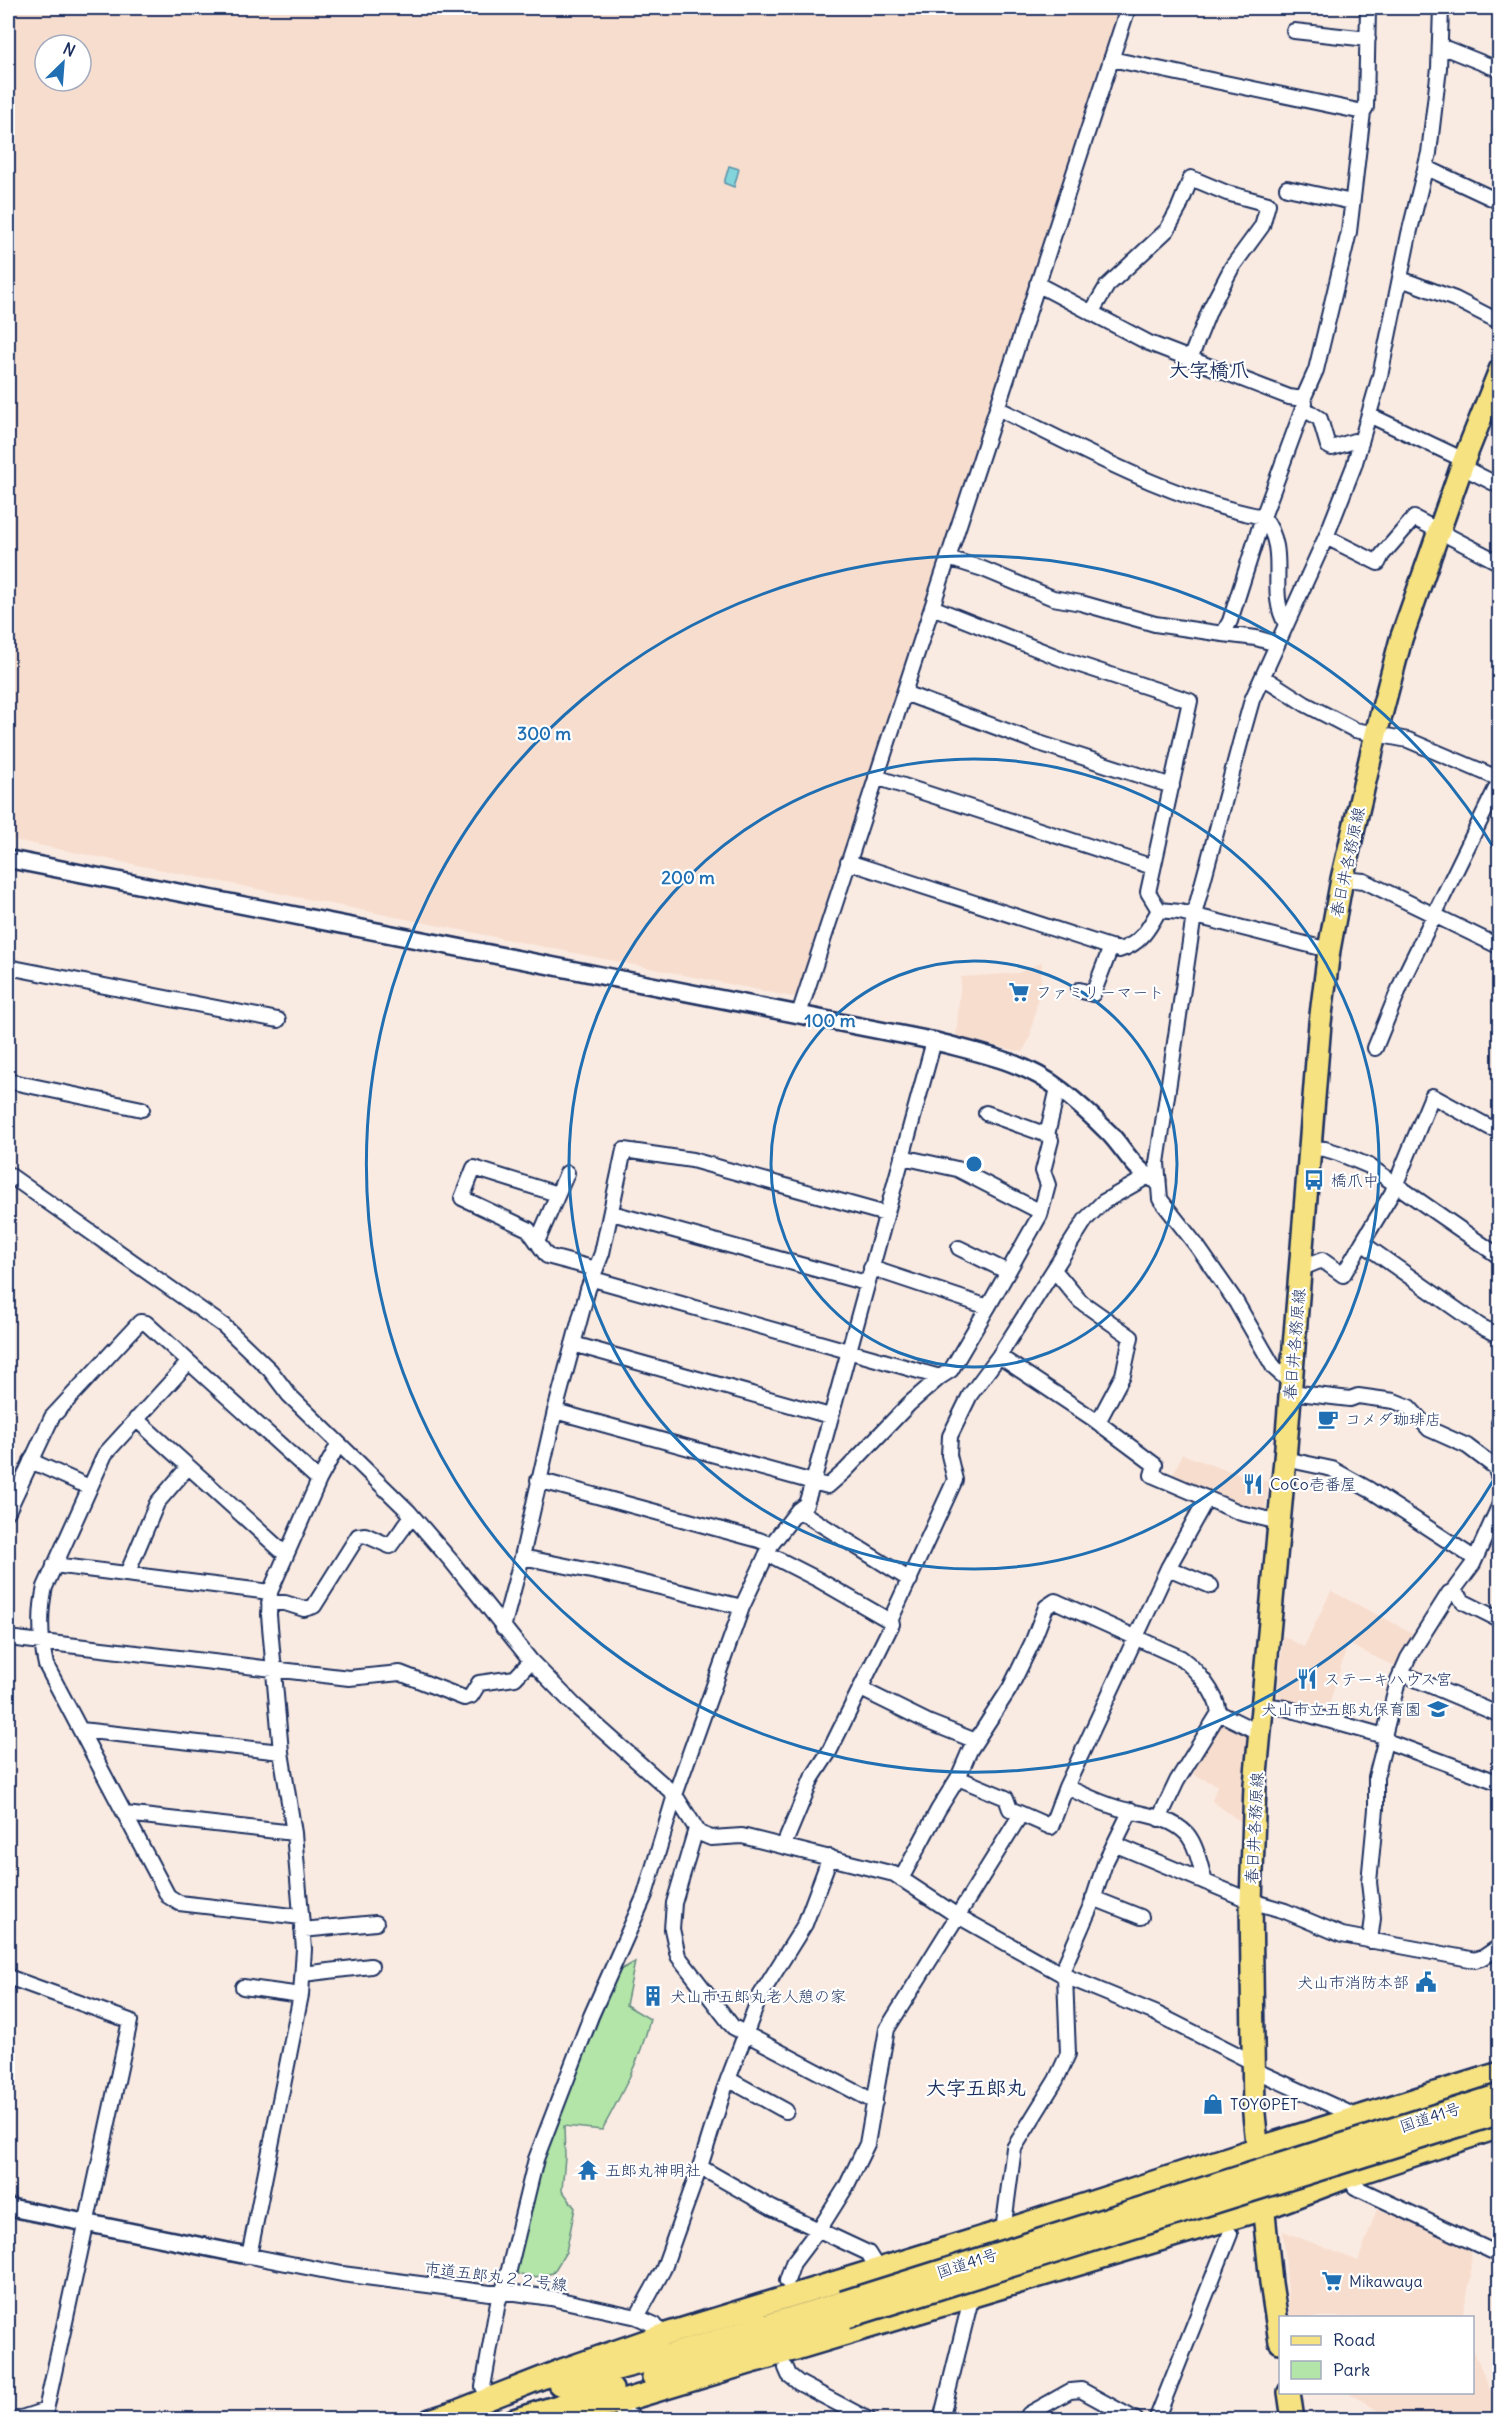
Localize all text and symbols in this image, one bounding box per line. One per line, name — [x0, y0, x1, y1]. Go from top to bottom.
north arrow — [33, 33, 93, 93]
text: N — [60, 38, 79, 61]
district label: 大字橋爪 — [1169, 357, 1249, 382]
text: 300 m — [517, 722, 571, 745]
street label: 春日井各務原線 — [1326, 805, 1368, 919]
text: 200 m — [661, 866, 715, 889]
supermarket icon: ファミリーマート — [1007, 980, 1031, 1004]
place label: ファミリーマート — [1036, 982, 1164, 1002]
text: 100 m — [805, 1009, 856, 1032]
centre of rings — [964, 1154, 984, 1174]
bus stop icon: 橋爪中 — [1302, 1168, 1326, 1192]
place label: 橋爪中 — [1331, 1170, 1379, 1190]
street label: 春日井各務原線 — [1279, 1287, 1309, 1401]
cafe icon: コメダ珈琲店 — [1316, 1407, 1340, 1431]
place label: コメダ珈琲店 — [1345, 1409, 1441, 1429]
restaurant icon: CoCo壱番屋 — [1241, 1472, 1265, 1496]
place label: CoCo壱番屋 — [1270, 1474, 1357, 1494]
restaurant icon: ステーキハウス宮 — [1295, 1667, 1319, 1691]
place label: ステーキハウス宮 — [1324, 1669, 1452, 1689]
school or university icon: 犬山市立五郎丸保育園 — [1426, 1697, 1450, 1721]
place label: 犬山市立五郎丸保育園 — [1261, 1699, 1421, 1719]
street label: 春日井各務原線 — [1241, 1772, 1267, 1884]
public building icon: 犬山市消防本部 — [1414, 1970, 1438, 1994]
place label: 犬山市消防本部 — [1297, 1972, 1409, 1992]
building icon: 犬山市五郎丸老人憩の家 — [641, 1984, 665, 2008]
place label: 犬山市五郎丸老人憩の家 — [670, 1986, 846, 2006]
district label: 大字五郎丸 — [926, 2075, 1026, 2100]
shop icon: TOYOPET — [1201, 2092, 1225, 2116]
place label: TOYOPET — [1230, 2094, 1298, 2114]
street label: 国道41号 — [1397, 2098, 1463, 2136]
temple icon: 五郎丸神明社 — [576, 2158, 600, 2182]
place label: 五郎丸神明社 — [605, 2160, 701, 2180]
street label: 国道41号 — [934, 2244, 1000, 2282]
street label: 市道五郎丸２２号線 — [423, 2257, 569, 2295]
supermarket icon: Mikawaya — [1320, 2269, 1344, 2293]
place label: Mikawaya — [1349, 2271, 1423, 2291]
legend — [1279, 2316, 1474, 2394]
text: Road — [1333, 2328, 1376, 2351]
text: Park — [1333, 2358, 1370, 2381]

